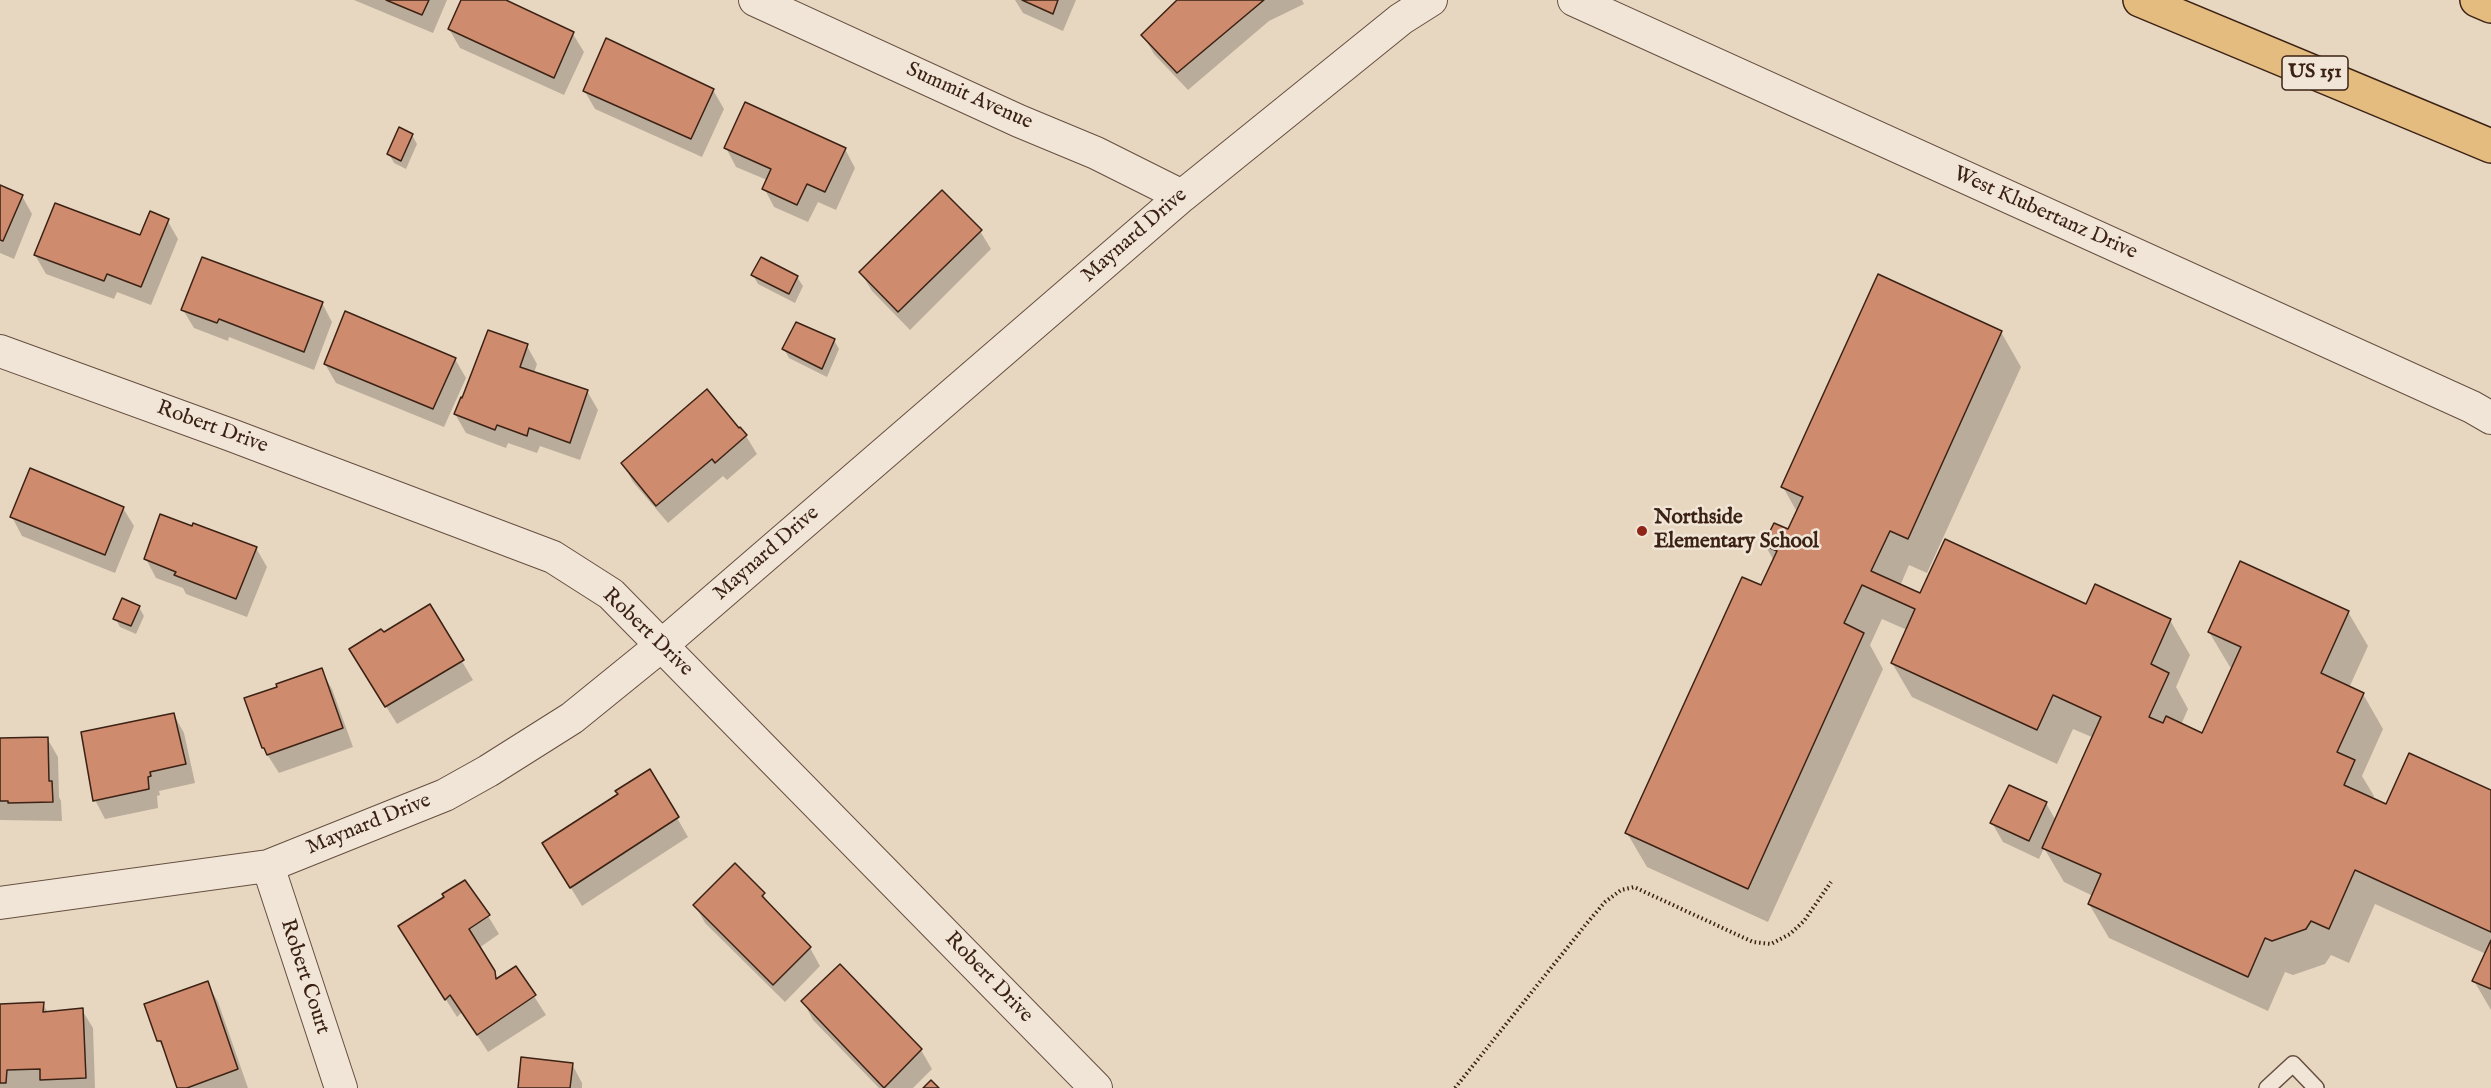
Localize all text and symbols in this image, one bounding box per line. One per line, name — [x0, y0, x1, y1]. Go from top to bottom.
road number: US 151 — [2282, 56, 2348, 90]
street label: Summit Avenue — [902, 58, 1036, 136]
street label: West Klubertanz Drive — [1949, 162, 2141, 266]
street label: Maynard Drive — [1077, 183, 1193, 289]
street label: Robert Drive — [153, 396, 271, 460]
street label: Maynard Drive — [709, 501, 825, 607]
place label: Northside Elementary School — [1654, 506, 1819, 556]
marker: Northside Elementary School — [1635, 524, 1649, 538]
street label: Robert Drive — [596, 583, 698, 683]
street label: Maynard Drive — [303, 789, 435, 861]
street label: Robert Court — [274, 916, 334, 1038]
street label: Robert Drive — [938, 927, 1038, 1029]

